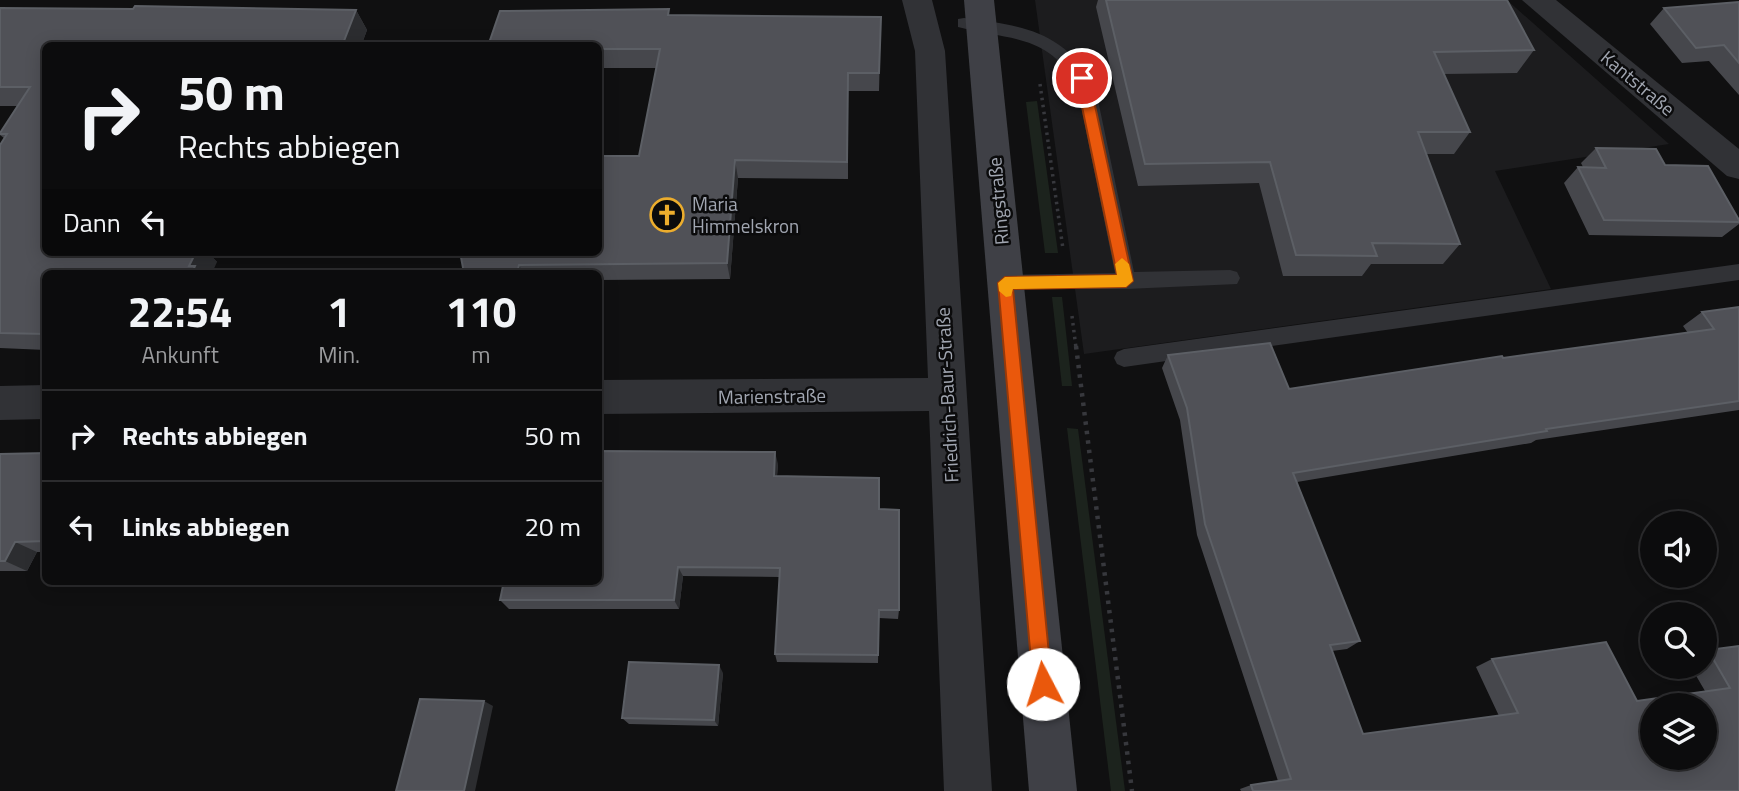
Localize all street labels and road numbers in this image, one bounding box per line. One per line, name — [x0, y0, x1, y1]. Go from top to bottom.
street label: Kantstraße — [1595, 43, 1682, 122]
street label: Ringstraße — [979, 156, 1016, 246]
street label: Friedrich-Baur-Straße — [927, 307, 966, 484]
street label: Marienstraße — [718, 380, 826, 411]

